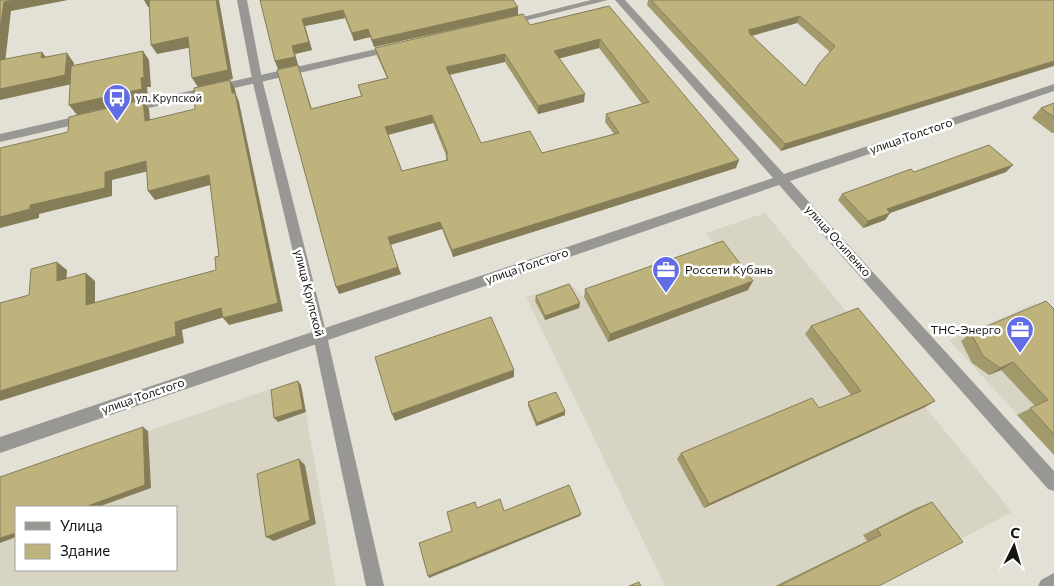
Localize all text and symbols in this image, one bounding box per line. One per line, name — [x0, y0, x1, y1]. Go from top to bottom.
bus stop icon: ул. Крупской — [102, 83, 132, 122]
place label: ул. Крупской — [136, 91, 202, 104]
street label: улица Толстого — [867, 114, 954, 156]
street label: улица Осипенко — [803, 202, 874, 279]
street label: улица Толстого — [483, 244, 570, 286]
street label: улица Крупской — [292, 248, 328, 338]
office icon: Россети Кубань — [651, 255, 681, 294]
place label: Россети Кубань — [685, 262, 773, 276]
office icon: ТНС-Энерго — [1005, 315, 1035, 354]
place label: ТНС-Энерго — [930, 322, 1001, 336]
street label: улица Толстого — [99, 374, 186, 416]
legend — [15, 506, 178, 571]
text: Улица — [60, 516, 102, 534]
north arrow — [989, 521, 1039, 571]
text: С — [1010, 524, 1021, 541]
text: Здание — [60, 541, 110, 559]

